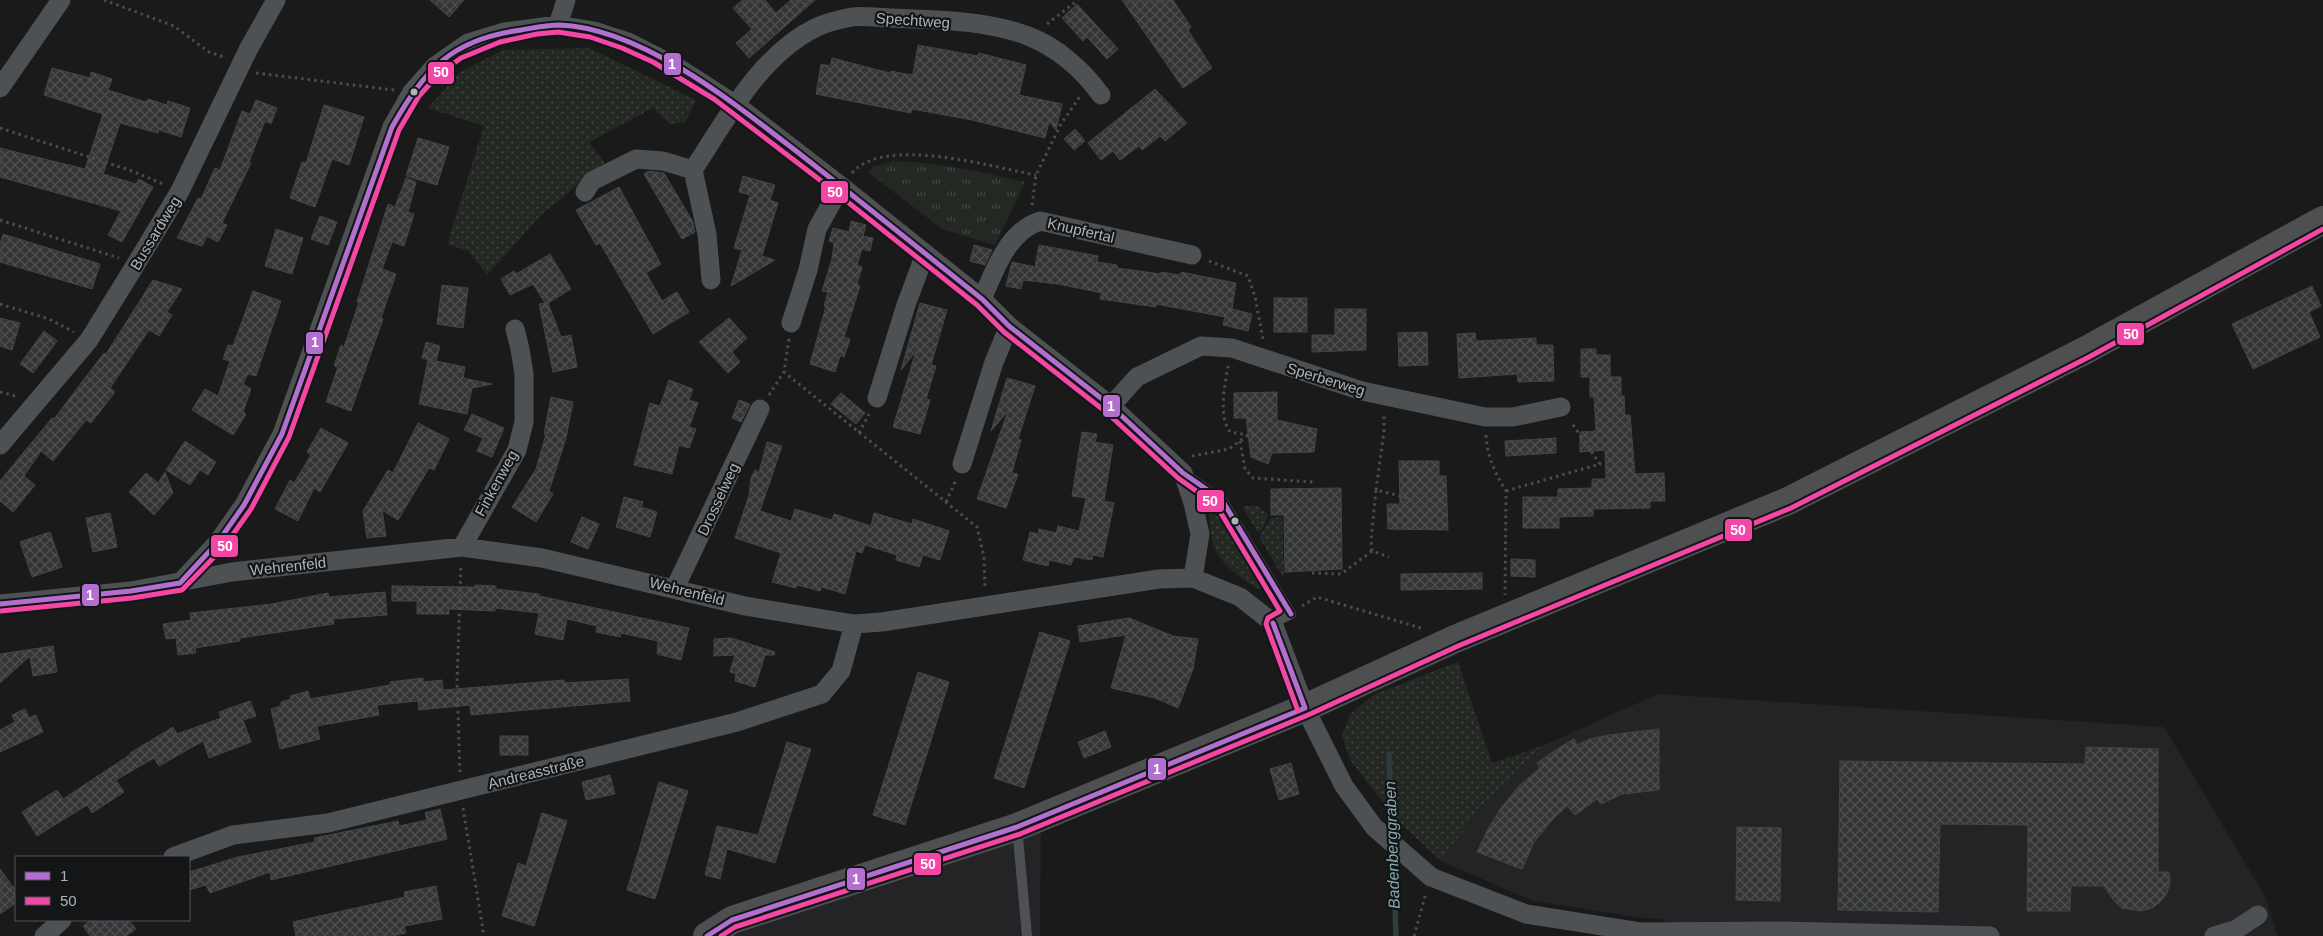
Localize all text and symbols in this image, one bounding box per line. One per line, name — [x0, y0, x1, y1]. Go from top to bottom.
street label: Spechtweg — [875, 9, 951, 31]
line badge: 1 — [663, 52, 682, 76]
text: 1 — [668, 56, 676, 72]
line badge: 50 — [427, 61, 455, 85]
text: 50 — [433, 64, 449, 80]
unlabelled marker — [409, 87, 419, 97]
line badge: 50 — [820, 180, 849, 204]
text: 50 — [827, 184, 843, 200]
street label: Bussardweg — [126, 193, 184, 273]
street label: Knupfertal — [1046, 214, 1116, 246]
line badge: 50 — [2116, 322, 2145, 346]
text: 50 — [2123, 326, 2139, 342]
line badge: 1 — [305, 331, 324, 355]
text: 1 — [311, 334, 319, 350]
street label: Sperberweg — [1285, 359, 1367, 399]
line badge: 1 — [1102, 394, 1121, 418]
text: 1 — [1107, 398, 1115, 414]
street label: Finkenweg — [471, 447, 521, 519]
street label: Drosselweg — [694, 460, 742, 538]
line badge: 50 — [1196, 489, 1225, 513]
text: 50 — [1202, 493, 1218, 509]
unlabelled marker — [1230, 516, 1240, 526]
line badge: 50 — [1724, 518, 1753, 542]
text: 50 — [1730, 522, 1746, 538]
line badge: 50 — [210, 534, 239, 558]
text: 50 — [217, 538, 233, 554]
street label: Wehrenfeld — [249, 554, 327, 578]
street label: Wehrenfeld — [648, 574, 726, 608]
line badge: 1 — [81, 583, 100, 607]
text: 1 — [86, 587, 94, 603]
street label: Andreasstraße — [486, 752, 586, 792]
line badge: 1 — [1147, 757, 1167, 781]
text: 1 — [1153, 761, 1161, 777]
water label: Badenberggraben — [1381, 781, 1403, 909]
line badge: 50 — [913, 852, 942, 876]
legend — [15, 856, 190, 921]
text: 50 — [920, 856, 936, 872]
text: 1 — [60, 867, 68, 884]
line badge: 1 — [846, 867, 866, 891]
text: 1 — [852, 871, 860, 887]
text: 50 — [60, 892, 77, 909]

